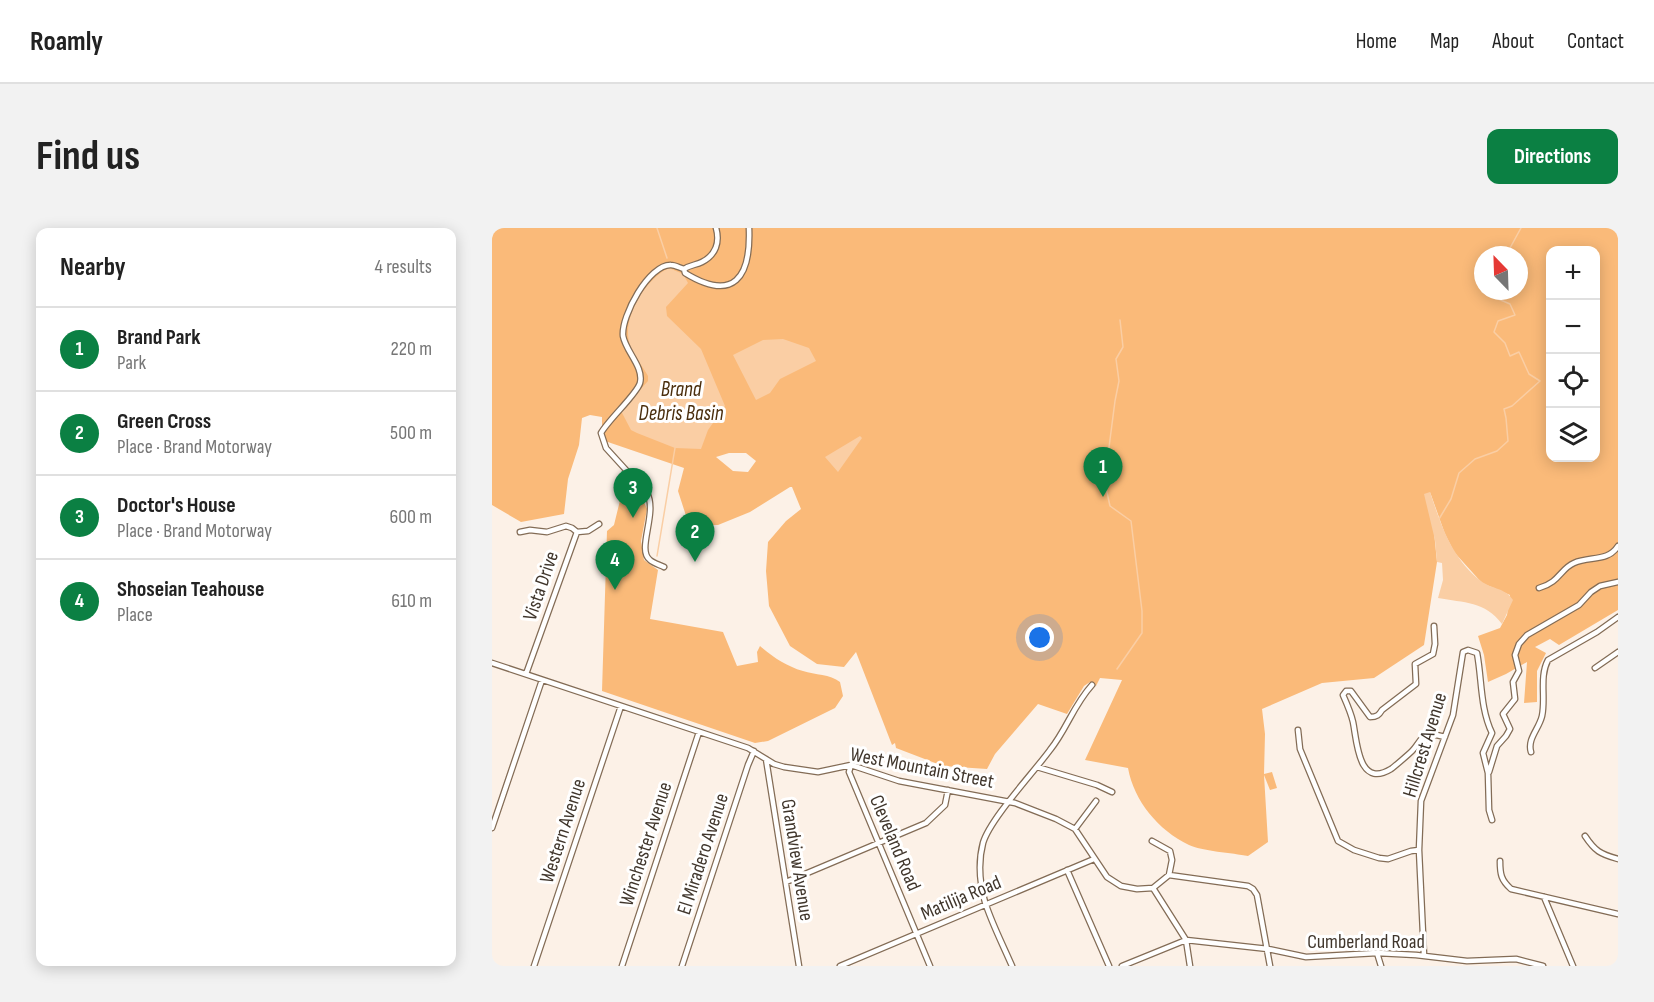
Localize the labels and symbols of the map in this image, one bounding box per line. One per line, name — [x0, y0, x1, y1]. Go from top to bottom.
north arrow — [1474, 246, 1528, 300]
water label: Brand Debris Basin — [639, 377, 724, 426]
pin: 1 — [1084, 448, 1122, 497]
pin: 3 — [614, 468, 652, 518]
pin: 2 — [676, 512, 714, 562]
pin: 4 — [596, 540, 634, 590]
street label: Vista Drive — [518, 548, 564, 624]
your location — [1025, 623, 1054, 652]
street label: Hillcrest Avenue — [1398, 690, 1452, 800]
street label: West Mountain Street — [848, 742, 996, 794]
street label: Western Avenue — [535, 776, 591, 886]
street label: Winchester Avenue — [615, 779, 677, 909]
street label: El Miradero Avenue — [672, 790, 734, 918]
street label: Cleveland Road — [864, 791, 926, 895]
street label: Grandview Avenue — [776, 797, 818, 923]
street label: Matilija Road — [917, 870, 1005, 926]
street label: Cumberland Road — [1307, 930, 1425, 954]

